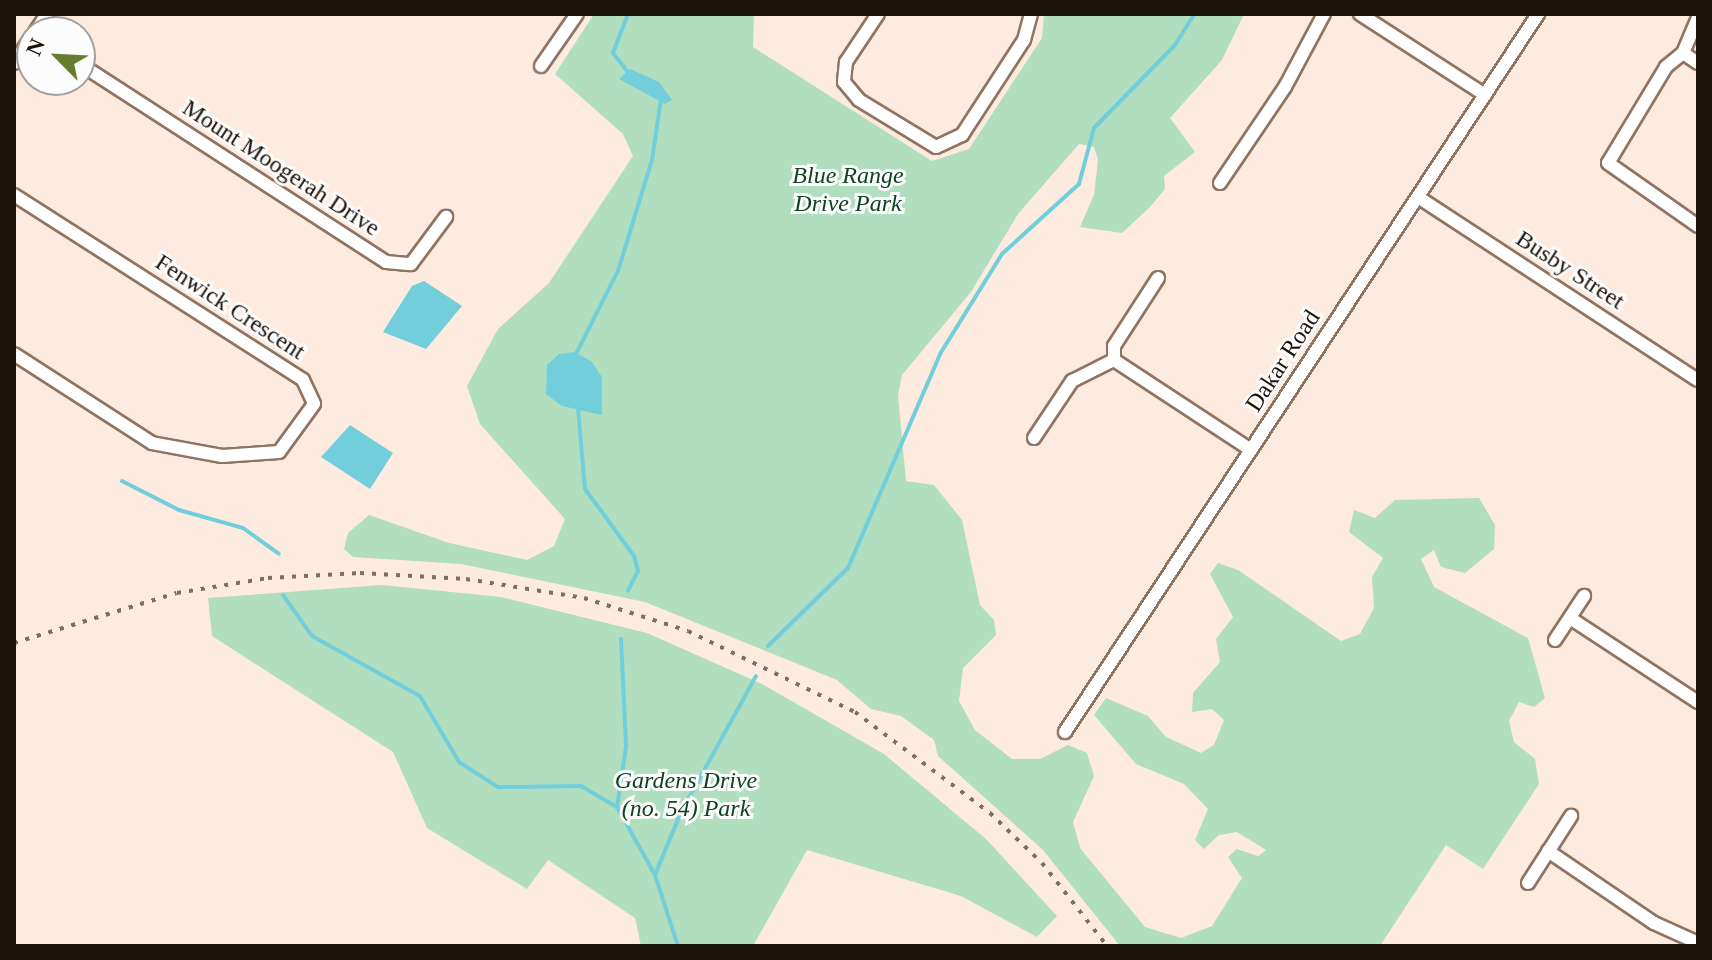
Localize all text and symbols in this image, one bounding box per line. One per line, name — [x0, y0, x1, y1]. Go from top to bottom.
north arrow — [16, 16, 96, 96]
text: N — [21, 35, 50, 59]
street label: Mount Moogerah Drive — [177, 93, 385, 243]
park label: Blue Range Drive Park — [792, 162, 904, 218]
street label: Busby Street — [1510, 224, 1630, 316]
street label: Fenwick Crescent — [150, 248, 310, 366]
street label: Dakar Road — [1240, 305, 1326, 417]
park label: Gardens Drive (no. 54) Park — [615, 767, 757, 823]

